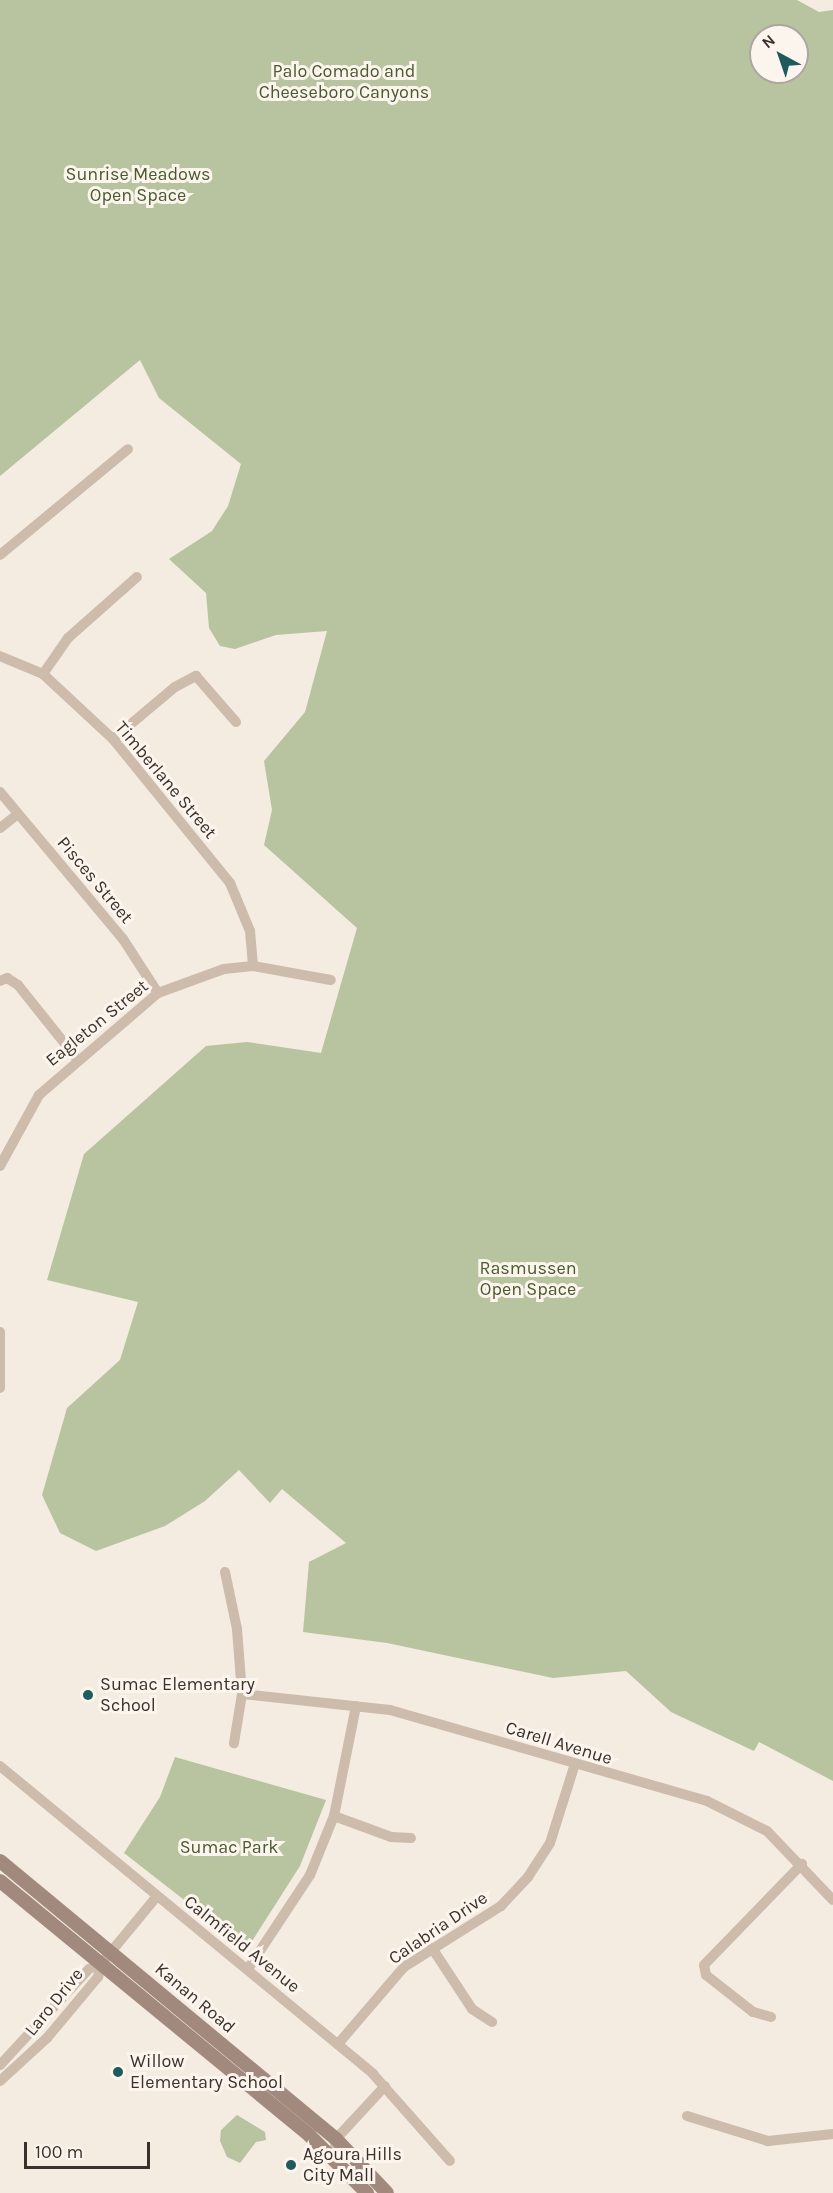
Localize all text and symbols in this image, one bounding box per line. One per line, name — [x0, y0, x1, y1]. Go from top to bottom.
north arrow — [749, 24, 809, 84]
text: N — [758, 30, 779, 52]
park label: Palo Comado and Cheeseboro Canyons — [259, 61, 429, 104]
park label: Sunrise Meadows Open Space — [66, 164, 210, 207]
street label: Timberlane Street — [111, 717, 221, 843]
street label: Pisces Street — [53, 832, 137, 928]
street label: Eagleton Street — [41, 975, 153, 1071]
park label: Rasmussen Open Space — [479, 1258, 577, 1300]
place label: Sumac Elementary School — [100, 1674, 255, 1716]
marker: Sumac Elementary School — [81, 1688, 95, 1702]
street label: Carell Avenue — [503, 1717, 615, 1769]
park label: Sumac Park — [180, 1836, 278, 1858]
street label: Calabria Drive — [384, 1887, 492, 1969]
street label: Calmfield Avenue — [180, 1891, 304, 1997]
street label: Kanan Road — [150, 1958, 240, 2038]
street label: Laro Drive — [20, 1964, 88, 2040]
place label: Willow Elementary School — [130, 2051, 283, 2094]
marker: Willow Elementary School — [111, 2065, 125, 2079]
scale bar — [27, 2130, 153, 2168]
text: 100 m — [35, 2141, 83, 2163]
place label: Agoura Hills City Mall — [303, 2144, 402, 2186]
marker: Agoura Hills City Mall — [284, 2158, 298, 2172]

